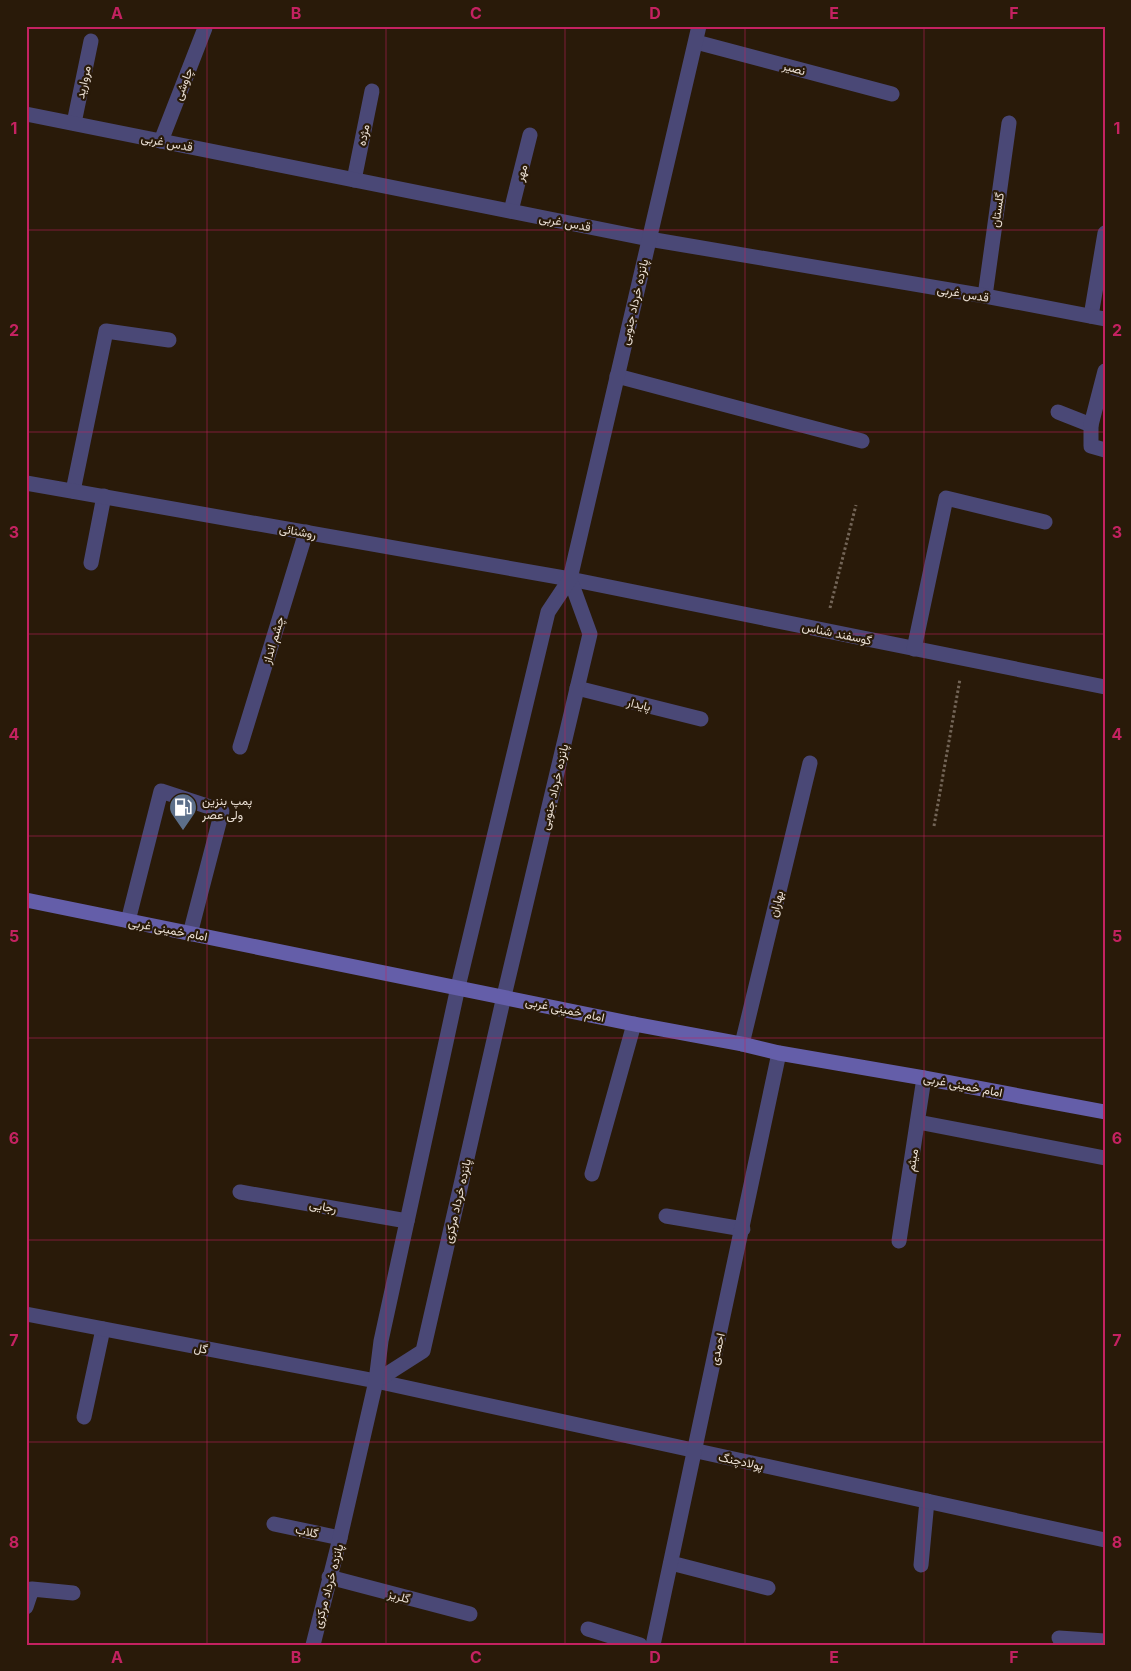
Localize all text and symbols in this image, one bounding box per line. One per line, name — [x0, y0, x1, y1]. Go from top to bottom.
text: A — [111, 3, 123, 23]
text: B — [291, 3, 301, 23]
text: C — [470, 3, 482, 23]
text: D — [649, 3, 661, 23]
text: E — [829, 3, 839, 23]
text: F — [1009, 3, 1019, 23]
street label: نصیر — [780, 58, 807, 79]
street label: مروارید — [72, 64, 95, 100]
street label: چاوشی — [170, 66, 197, 103]
text: 1 — [11, 118, 17, 138]
text: 1 — [1114, 118, 1120, 138]
street label: مژده — [354, 123, 373, 147]
street label: قدس غربی — [140, 130, 194, 155]
street label: مهر — [511, 163, 531, 184]
street label: گلستان — [987, 192, 1007, 228]
street label: قدس غربی — [538, 210, 592, 235]
street label: پانزده خرداد جنوبی — [617, 257, 652, 347]
street label: قدس غربی — [936, 281, 990, 306]
text: 2 — [9, 320, 19, 340]
text: 2 — [1112, 320, 1122, 340]
street label: روشنائی — [278, 520, 318, 543]
text: 3 — [9, 522, 19, 542]
text: 3 — [1112, 522, 1122, 542]
street label: چشم انداز — [258, 615, 288, 667]
street label: گوسفند شناس — [801, 618, 873, 649]
street label: پایدار — [624, 694, 653, 715]
text: 4 — [9, 724, 20, 744]
text: 4 — [1112, 724, 1123, 744]
street label: پانزده خرداد جنوبی — [537, 742, 572, 832]
fuel station icon: پمپ بنزین ولی عصر — [168, 792, 198, 831]
place label: پمپ بنزین ولی عصر — [201, 793, 252, 823]
street label: بهاران — [765, 889, 787, 919]
street label: امام خمینی غربی — [127, 914, 209, 945]
text: 5 — [9, 926, 19, 946]
text: 5 — [1112, 926, 1122, 946]
street label: امام خمینی غربی — [524, 993, 606, 1026]
street label: امام خمینی غربی — [922, 1070, 1004, 1101]
text: 6 — [9, 1128, 19, 1148]
text: 6 — [1112, 1128, 1122, 1148]
street label: میثم — [903, 1148, 922, 1173]
street label: پانزده خرداد مرکزی — [440, 1157, 475, 1245]
street label: رجایی — [308, 1196, 338, 1217]
text: 7 — [9, 1330, 19, 1350]
text: 7 — [1112, 1330, 1122, 1350]
street label: احمدی — [706, 1332, 729, 1367]
street label: گل — [193, 1339, 209, 1358]
street label: پولادچنگ — [717, 1449, 765, 1474]
street label: گلاب — [294, 1521, 320, 1541]
text: 8 — [9, 1532, 19, 1552]
text: 8 — [1112, 1532, 1122, 1552]
street label: پانزده خرداد مرکزی — [310, 1542, 347, 1630]
street label: گلریز — [385, 1586, 412, 1607]
text: A — [111, 1647, 123, 1667]
text: B — [291, 1647, 301, 1667]
text: C — [470, 1647, 482, 1667]
text: D — [649, 1647, 661, 1667]
text: E — [829, 1647, 839, 1667]
text: F — [1009, 1647, 1019, 1667]

